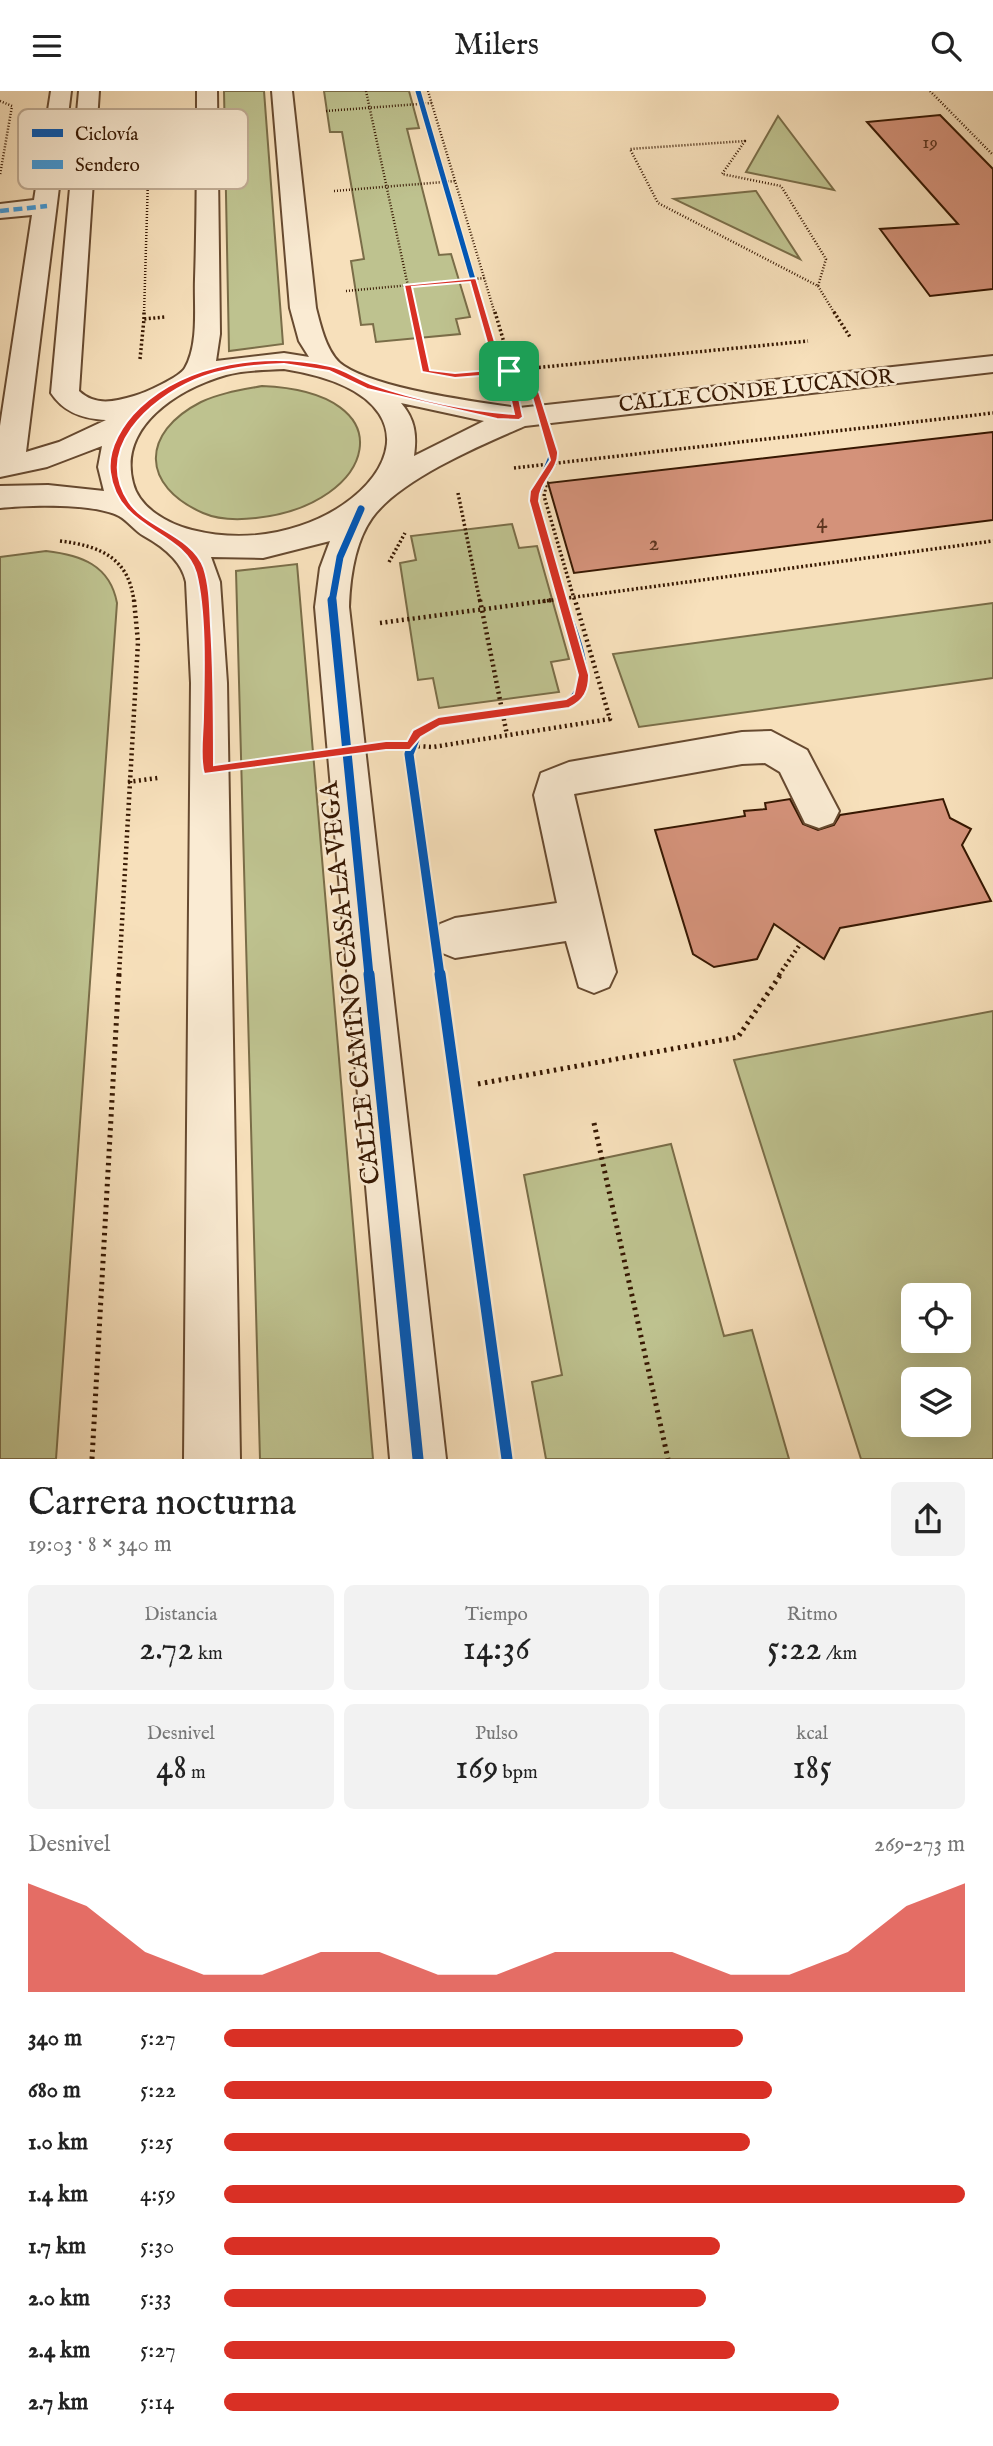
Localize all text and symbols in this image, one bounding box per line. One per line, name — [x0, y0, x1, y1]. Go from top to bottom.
text: Milers — [454, 25, 539, 66]
icon: menu — [28, 27, 66, 65]
icon: search — [927, 27, 965, 65]
legend — [18, 109, 248, 189]
text: Ciclovía — [75, 123, 139, 147]
house number: 19 — [922, 131, 938, 155]
text: Sendero — [75, 154, 140, 178]
pin — [479, 341, 539, 401]
icon: arrive — [490, 352, 528, 390]
street label: CALLE CONDE LUCANOR — [617, 364, 896, 419]
house number: 4 — [816, 507, 828, 536]
house number: 2 — [649, 529, 659, 558]
street label: CALLE CAMINO CASA LA VEGA — [313, 778, 388, 1186]
map controls — [901, 1283, 971, 1437]
button: locate — [901, 1283, 971, 1353]
button: layers — [901, 1367, 971, 1437]
text: Carrera nocturna — [28, 1480, 296, 1528]
button: share — [891, 1482, 965, 1556]
text: 19:03 · 8 × 340 m — [28, 1530, 172, 1559]
text: Distancia — [144, 1603, 217, 1627]
text: Tiempo — [465, 1603, 528, 1627]
text: Ritmo — [787, 1603, 838, 1627]
text: 2.72 — [139, 1627, 194, 1672]
text: 14:36 — [463, 1627, 530, 1672]
text: 5:22 — [767, 1627, 822, 1672]
text: km — [194, 1642, 223, 1666]
text: /km — [822, 1642, 857, 1666]
text: Desnivel — [147, 1722, 215, 1746]
text: Pulso — [475, 1722, 518, 1746]
text: kcal — [796, 1722, 828, 1746]
text: 48 — [156, 1746, 187, 1791]
text: 169 — [455, 1746, 498, 1791]
text: 185 — [792, 1746, 832, 1791]
text: m — [187, 1761, 206, 1785]
text: bpm — [498, 1761, 538, 1785]
text: Desnivel — [28, 1830, 110, 1859]
text: 269–273 m — [874, 1830, 965, 1859]
text: 340 m — [28, 2024, 82, 2053]
text: 5:27 — [140, 2024, 176, 2053]
text: 680 m — [28, 2076, 81, 2105]
text: 5:22 — [140, 2076, 176, 2105]
text: 1.0 km — [28, 2128, 88, 2157]
text: 5:25 — [140, 2128, 173, 2157]
text: 1.4 km — [28, 2180, 88, 2209]
text: 4:59 — [140, 2180, 176, 2209]
text: 1.7 km — [28, 2232, 86, 2261]
text: 5:30 — [140, 2232, 174, 2261]
text: 2.0 km — [28, 2284, 90, 2313]
text: 5:33 — [140, 2284, 172, 2313]
text: 2.4 km — [28, 2336, 90, 2365]
text: 5:27 — [140, 2336, 176, 2365]
text: 2.7 km — [28, 2388, 88, 2417]
text: 5:14 — [140, 2388, 174, 2417]

